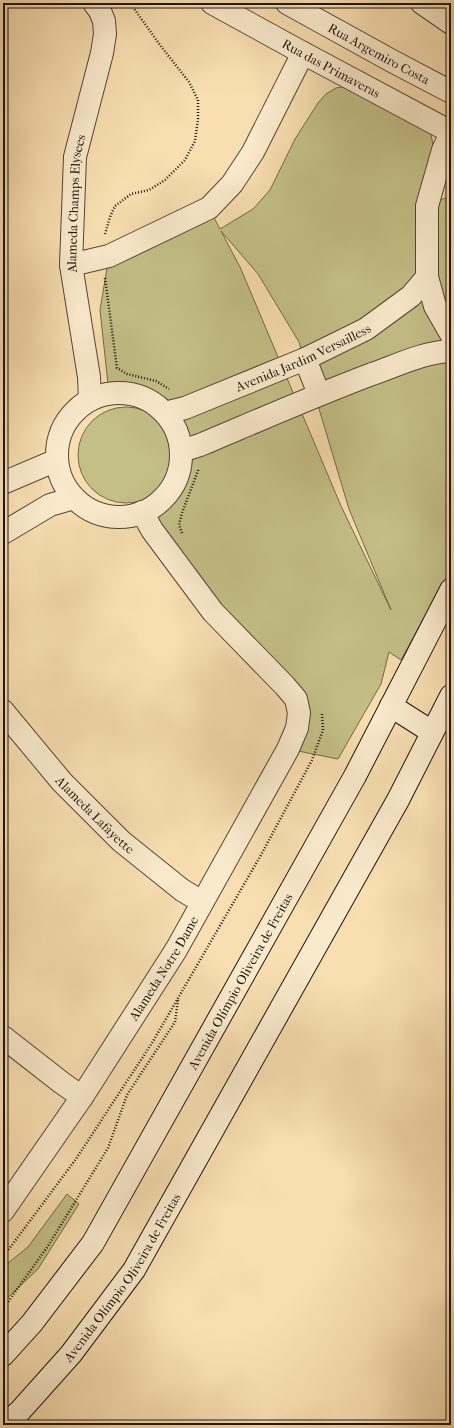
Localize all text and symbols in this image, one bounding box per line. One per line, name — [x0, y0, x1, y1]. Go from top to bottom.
street label: Rua Argemiro Costa — [326, 20, 433, 87]
street label: Rua das Primaveras — [280, 36, 383, 101]
street label: Alameda Champs Elysees — [63, 133, 88, 275]
street label: Avenida Jardim Versailless — [232, 321, 374, 394]
street label: Alameda Lafayette — [52, 772, 138, 857]
street label: Avenida Olímpio Oliveira de Freitas — [184, 890, 295, 1073]
street label: Alameda Notre Dame — [125, 913, 201, 1024]
street label: Avenida Olímpio Oliveira de Freitas — [60, 1190, 183, 1365]

